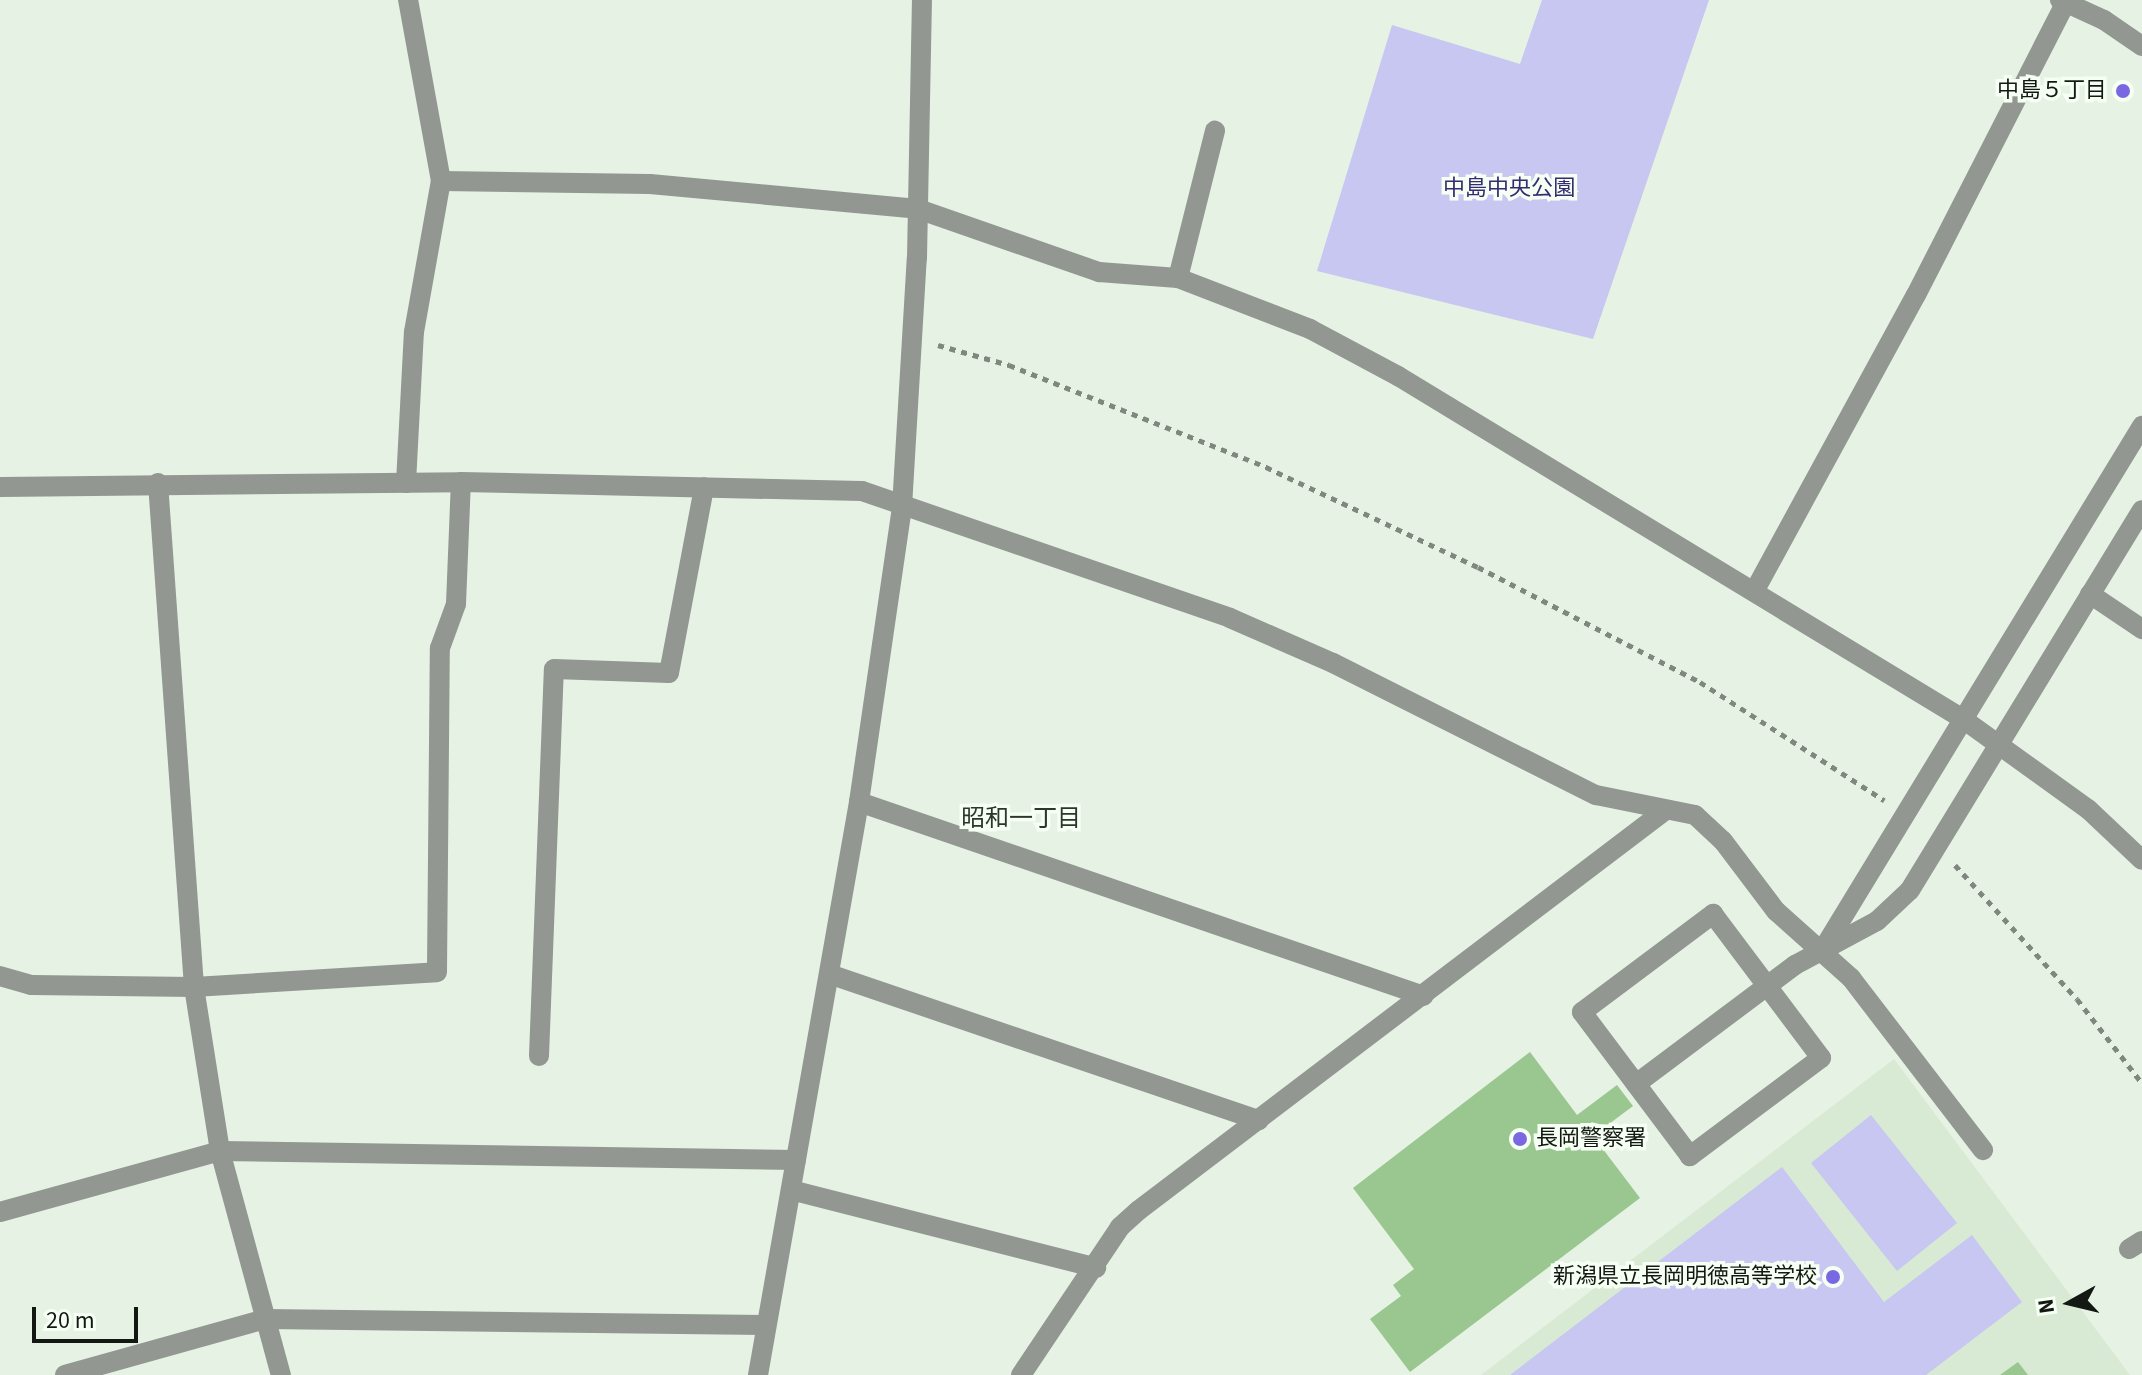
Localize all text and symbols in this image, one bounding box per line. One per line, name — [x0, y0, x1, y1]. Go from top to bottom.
place label: 中島５丁目 — [1997, 78, 2107, 104]
marker: 中島５丁目 — [2114, 82, 2132, 100]
park label: 中島中央公園 — [1443, 176, 1575, 202]
district label: 昭和一丁目 — [961, 805, 1081, 833]
place label: 長岡警察署 — [1536, 1126, 1646, 1152]
marker: 長岡警察署 — [1511, 1130, 1529, 1148]
north arrow — [2030, 1263, 2110, 1343]
place label: 新潟県立長岡明徳高等学校 — [1553, 1264, 1817, 1290]
marker: 新潟県立長岡明徳高等学校 — [1824, 1268, 1842, 1286]
scale bar — [36, 1291, 142, 1341]
text: N — [2029, 1297, 2063, 1316]
text: 20 m — [46, 1303, 95, 1338]

